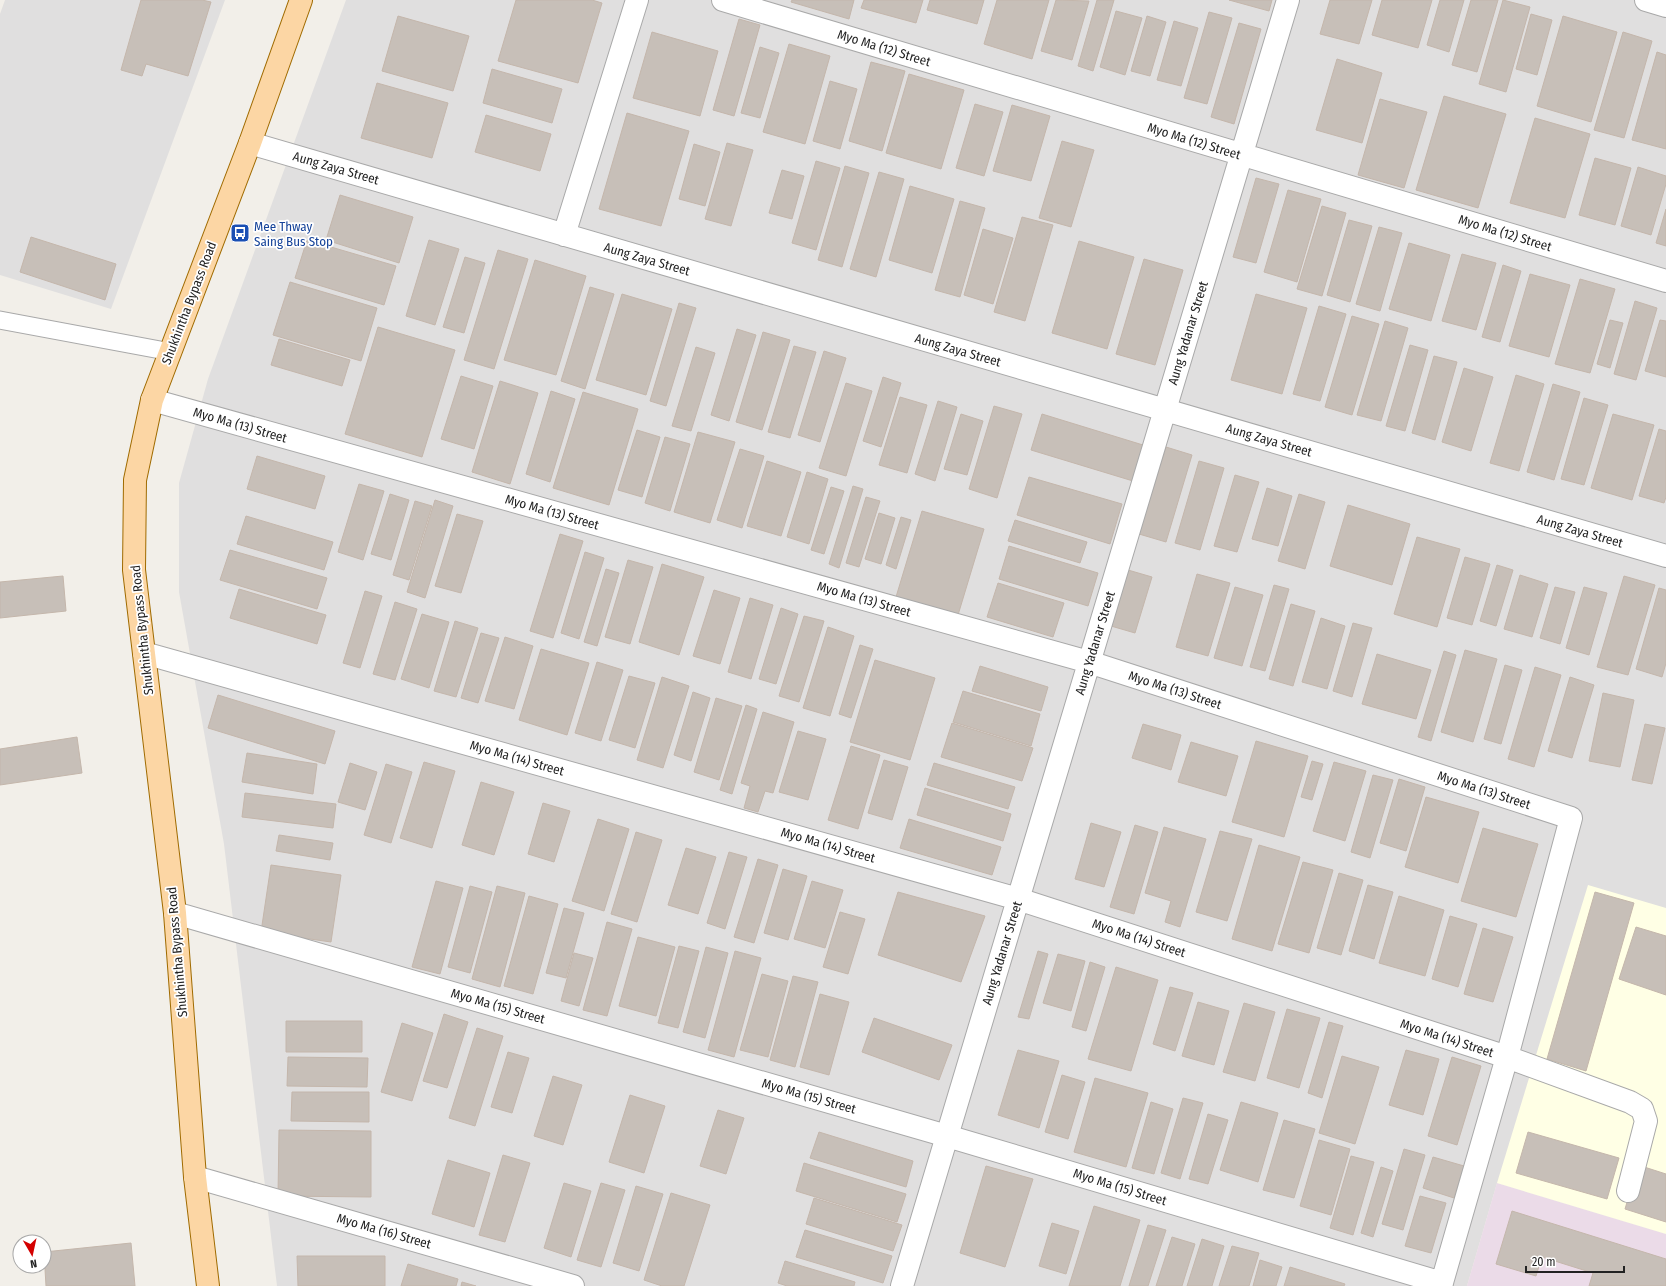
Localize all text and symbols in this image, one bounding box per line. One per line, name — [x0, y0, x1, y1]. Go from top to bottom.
street label: Myo Ma (12) Street — [836, 27, 933, 70]
street label: Myo Ma (12) Street — [1146, 120, 1243, 163]
street label: Aung Zaya Street — [291, 149, 381, 188]
street label: Myo Ma (12) Street — [1457, 212, 1554, 255]
place label: Mee Thway Saing Bus Stop — [254, 219, 333, 249]
bus stop icon: Mee Thway Saing Bus Stop — [229, 222, 251, 244]
street label: Shukhintha Bypass Road — [159, 239, 219, 367]
street label: Aung Zaya Street — [602, 240, 692, 279]
street label: Aung Yadanar Street — [1165, 279, 1211, 387]
street label: Aung Zaya Street — [913, 331, 1003, 370]
street label: Myo Ma (13) Street — [191, 404, 289, 446]
street label: Aung Zaya Street — [1224, 421, 1314, 460]
street label: Myo Ma (13) Street — [503, 491, 601, 533]
street label: Aung Zaya Street — [1535, 512, 1625, 551]
street label: Shukhintha Bypass Road — [128, 564, 156, 696]
street label: Myo Ma (13) Street — [815, 578, 913, 620]
street label: Aung Yadanar Street — [1072, 589, 1118, 697]
street label: Myo Ma (13) Street — [1127, 668, 1224, 712]
street label: Myo Ma (14) Street — [468, 737, 567, 779]
street label: Myo Ma (13) Street — [1436, 768, 1533, 812]
street label: Myo Ma (14) Street — [779, 824, 878, 866]
street label: Shukhintha Bypass Road — [164, 886, 190, 1018]
street label: Aung Yadanar Street — [979, 899, 1025, 1007]
street label: Myo Ma (14) Street — [1090, 916, 1188, 960]
street label: Myo Ma (15) Street — [449, 985, 547, 1027]
street label: Myo Ma (14) Street — [1398, 1016, 1496, 1060]
street label: Myo Ma (15) Street — [760, 1075, 858, 1117]
street label: Myo Ma (15) Street — [1071, 1166, 1169, 1209]
street label: Myo Ma (16) Street — [335, 1210, 434, 1252]
north arrow — [12, 1234, 52, 1274]
scale bar — [1526, 1248, 1624, 1274]
text: 20 m — [1532, 1255, 1556, 1269]
text: N — [29, 1256, 38, 1270]

